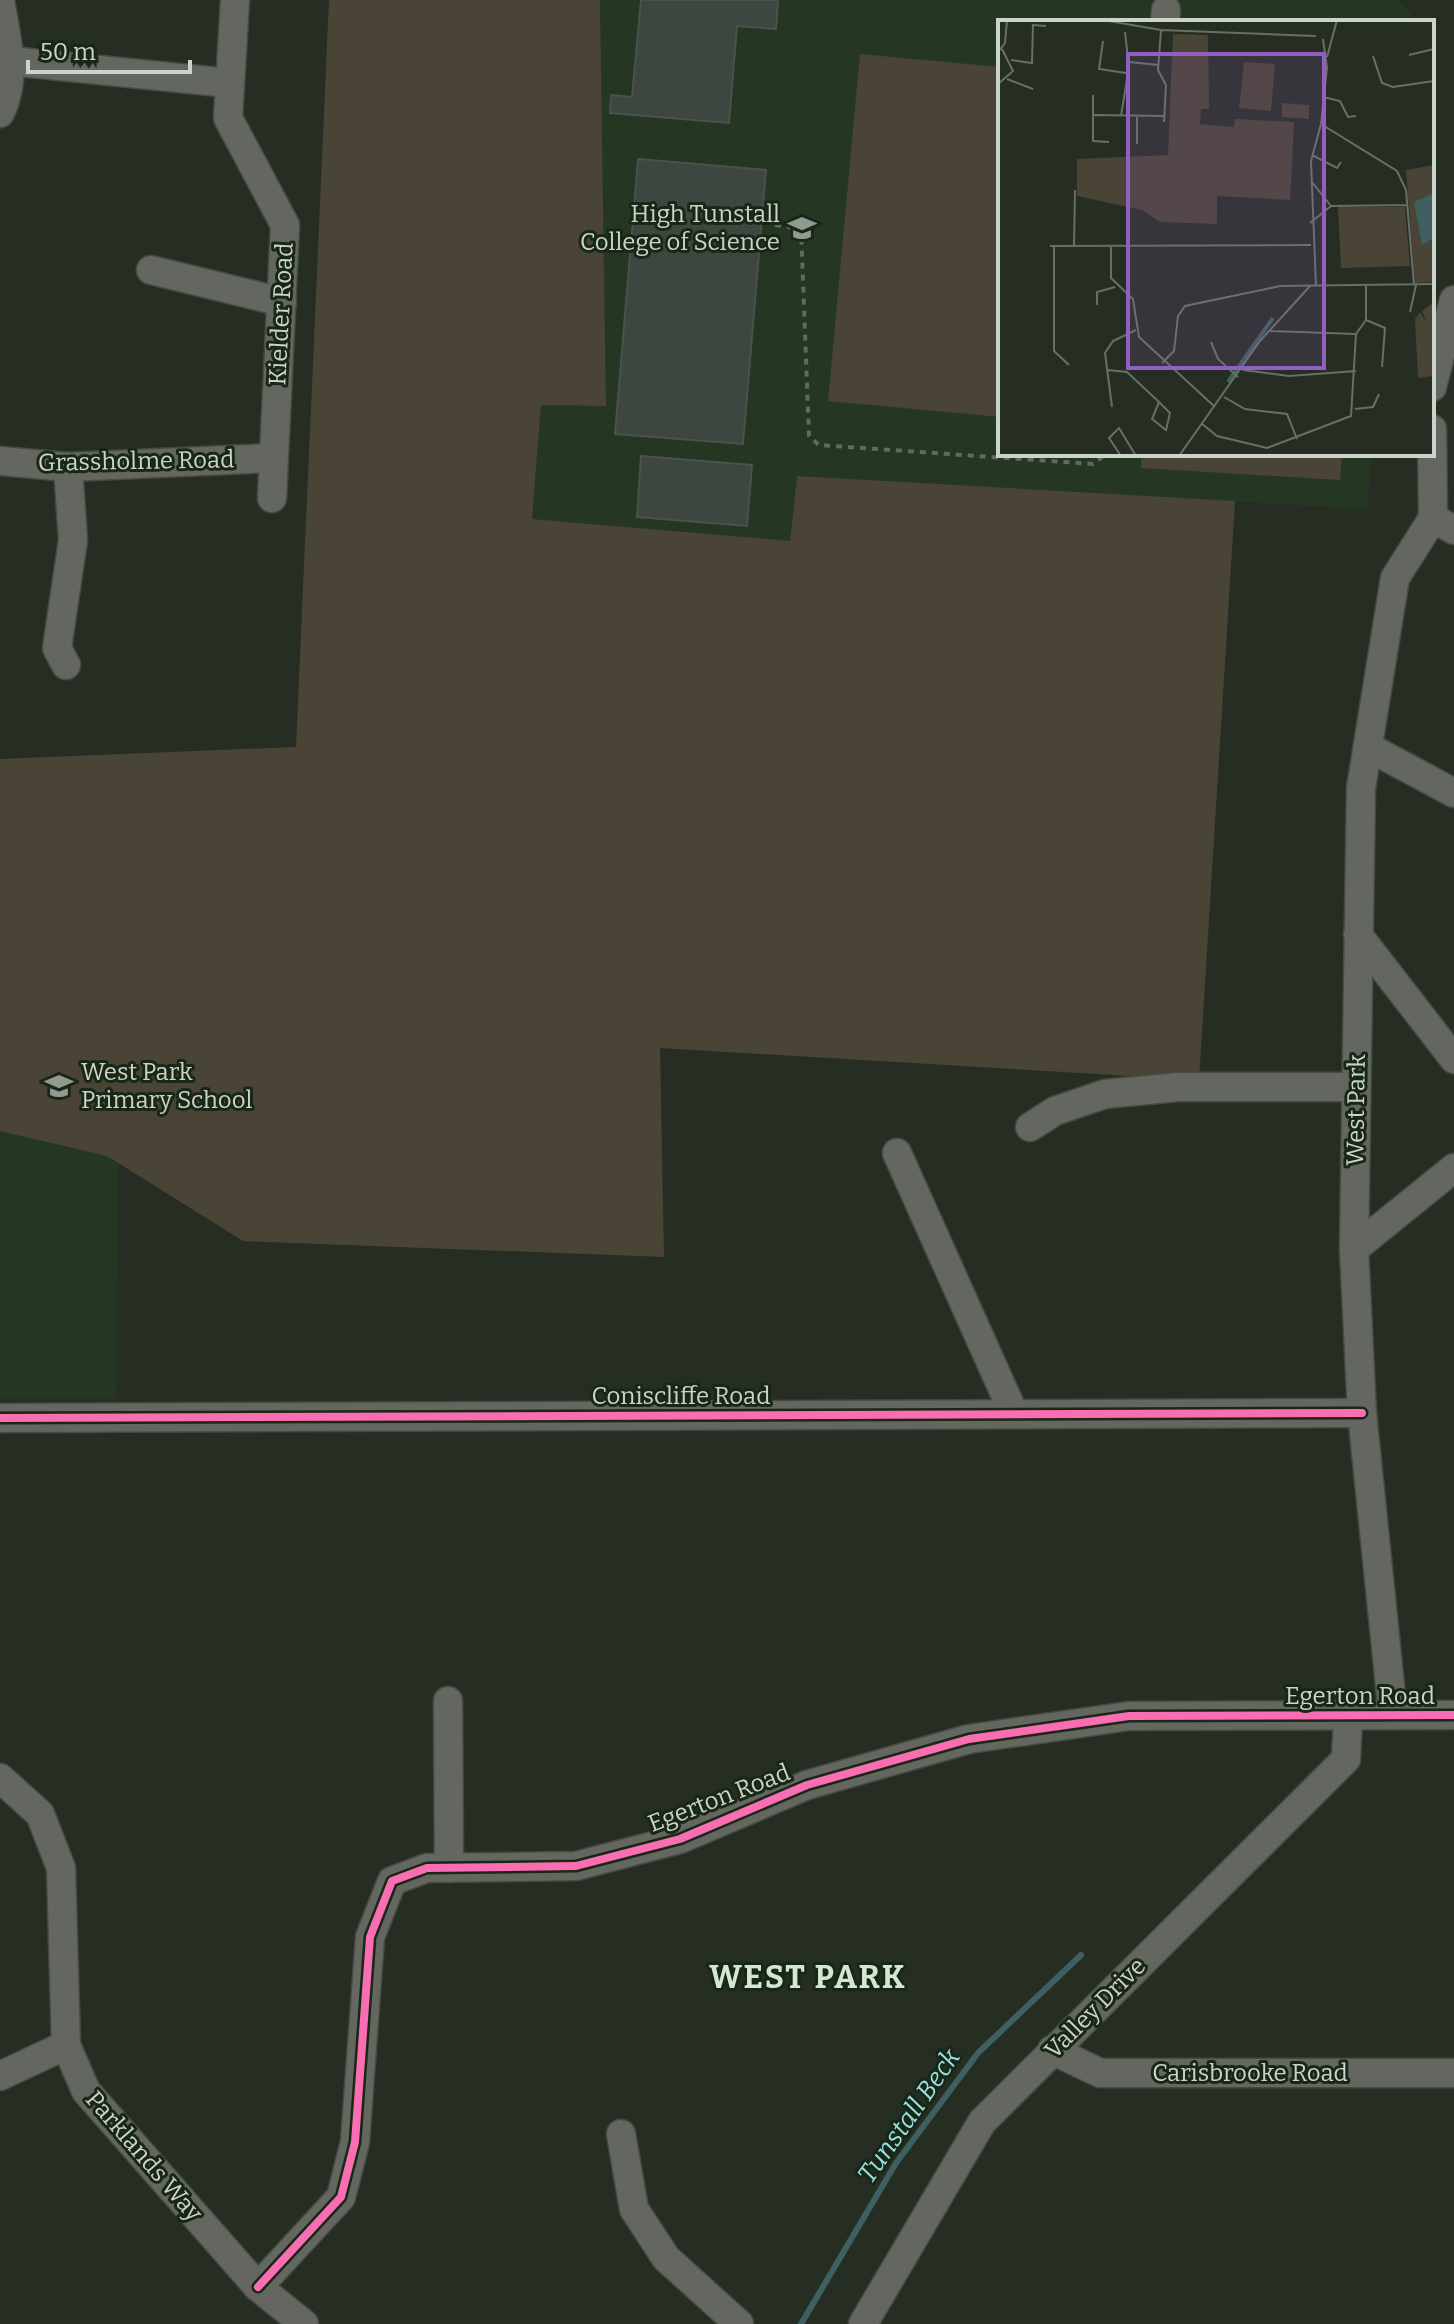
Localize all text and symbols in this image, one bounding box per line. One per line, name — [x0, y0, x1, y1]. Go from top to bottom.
inset map — [998, 20, 1434, 456]
scale bar — [28, 24, 190, 74]
text: 50 m — [40, 38, 96, 66]
place label: High Tunstall College of Science — [580, 200, 780, 256]
school or university icon: High Tunstall College of Science — [787, 213, 817, 243]
street label: Kielder Road — [263, 242, 299, 386]
street label: Grassholme Road — [38, 445, 234, 477]
street label: West Park — [1341, 1054, 1371, 1166]
place label: West Park Primary School — [81, 1058, 252, 1114]
school or university icon: West Park Primary School — [44, 1071, 74, 1101]
street label: Coniscliffe Road — [592, 1382, 770, 1410]
street label: Egerton Road — [1285, 1682, 1435, 1710]
street label: Egerton Road — [644, 1758, 794, 1838]
street label: Valley Drive — [1039, 1952, 1151, 2064]
district label: WEST PARK — [709, 1958, 907, 1996]
water label: Tunstall Beck — [851, 2042, 967, 2189]
street label: Carisbrooke Road — [1152, 2059, 1348, 2087]
street label: Parklands Way — [80, 2085, 208, 2227]

